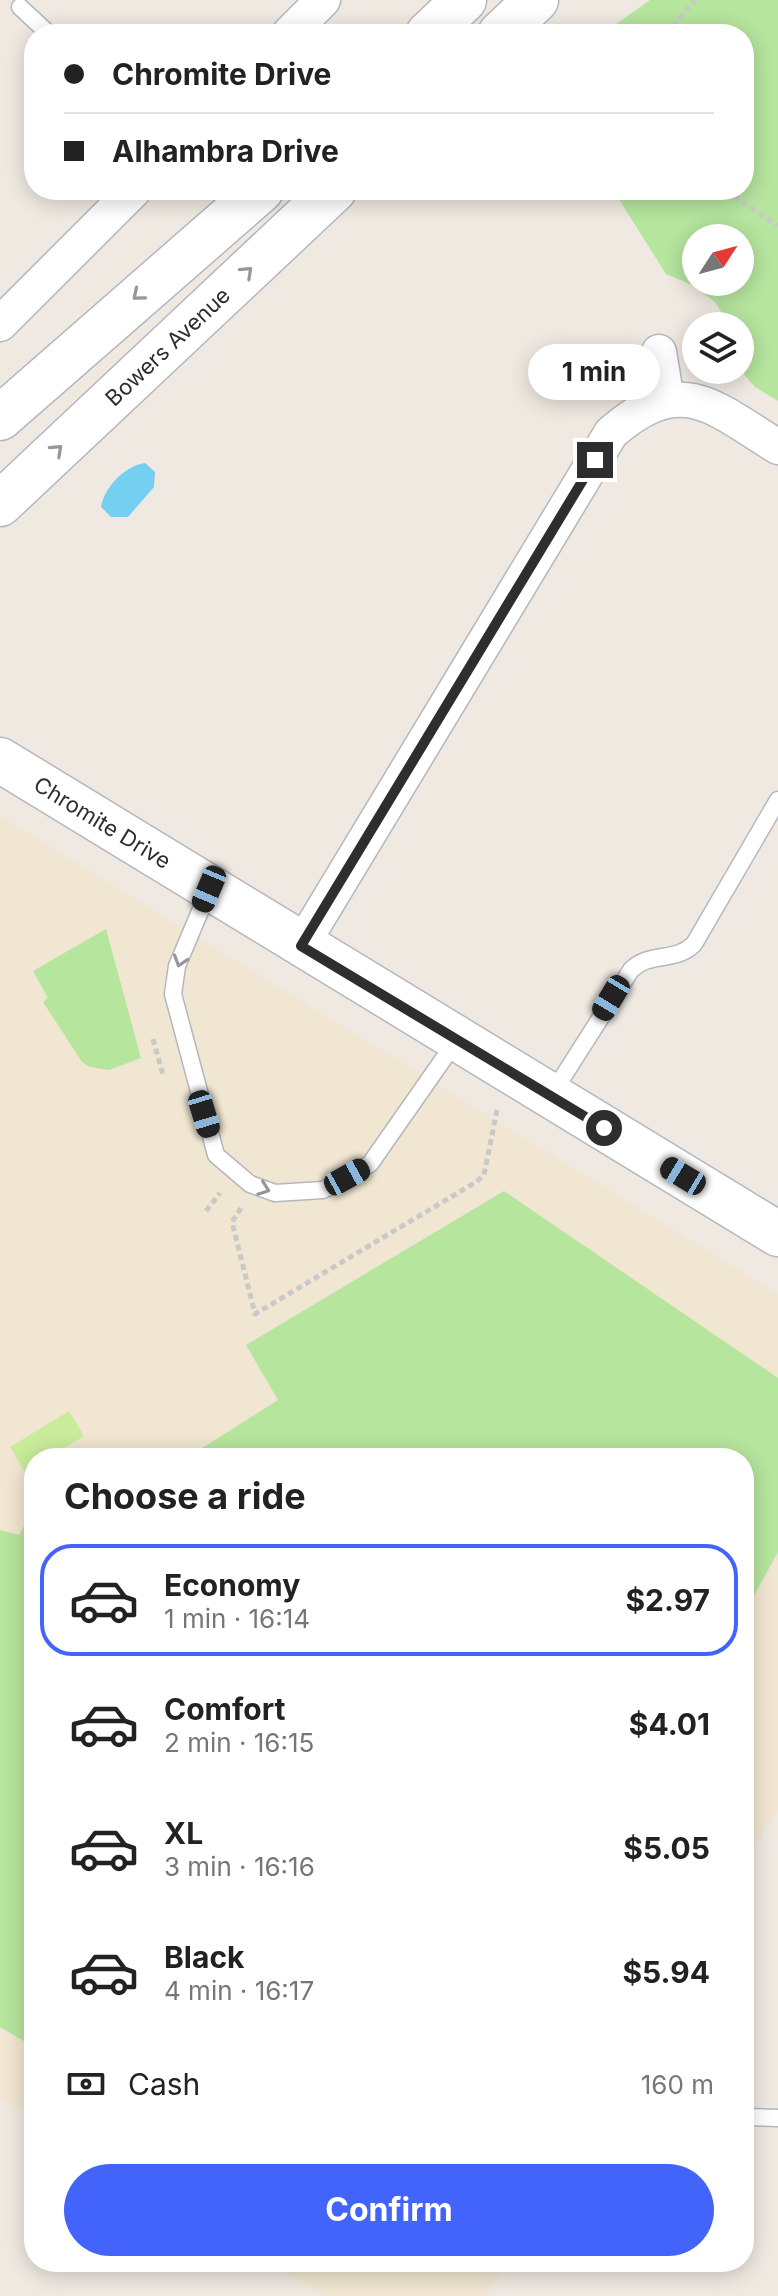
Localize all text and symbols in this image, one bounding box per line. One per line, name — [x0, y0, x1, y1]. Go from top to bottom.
text: Chromite Drive — [112, 56, 331, 92]
text: Alhambra Drive — [112, 133, 339, 169]
north arrow — [682, 224, 754, 296]
map controls — [682, 224, 754, 384]
one-way arrow — [237, 268, 252, 282]
street label: Bowers Avenue — [100, 282, 235, 411]
one-way arrow — [132, 285, 147, 300]
button: layers — [682, 312, 754, 384]
callout: 1 min — [529, 344, 661, 400]
text: 1 min — [562, 356, 626, 387]
route end — [577, 442, 613, 478]
one-way arrow — [48, 445, 62, 460]
street label: Chromite Drive — [29, 771, 176, 874]
car — [189, 862, 229, 916]
one-way arrow — [173, 953, 189, 967]
car — [588, 971, 634, 1025]
car — [186, 1088, 222, 1140]
route start — [586, 1110, 622, 1146]
car — [656, 1153, 710, 1199]
car — [320, 1155, 374, 1199]
one-way arrow — [256, 1179, 270, 1195]
text: Choose a ride — [64, 1474, 306, 1518]
icon: car — [68, 1564, 140, 1636]
text: Economy — [164, 1567, 300, 1603]
text: $2.97 — [625, 1582, 710, 1618]
text: 1 min · 16:14 — [164, 1603, 310, 1634]
icon: car — [68, 1688, 140, 1760]
text: Comfort — [164, 1691, 285, 1727]
text: $4.01 — [629, 1706, 710, 1742]
text: 2 min · 16:15 — [164, 1727, 314, 1758]
icon: car — [68, 1812, 140, 1884]
text: XL — [164, 1815, 203, 1851]
text: $5.05 — [623, 1830, 710, 1866]
text: 3 min · 16:16 — [164, 1851, 315, 1882]
icon: car — [68, 1936, 140, 2008]
text: Black — [164, 1939, 244, 1975]
text: $5.94 — [622, 1954, 710, 1990]
text: 4 min · 16:17 — [164, 1975, 314, 2006]
icon: cash — [64, 2062, 108, 2106]
text: Cash — [128, 2066, 200, 2102]
text: 160 m — [641, 2069, 714, 2100]
button: Confirm — [64, 2164, 714, 2256]

